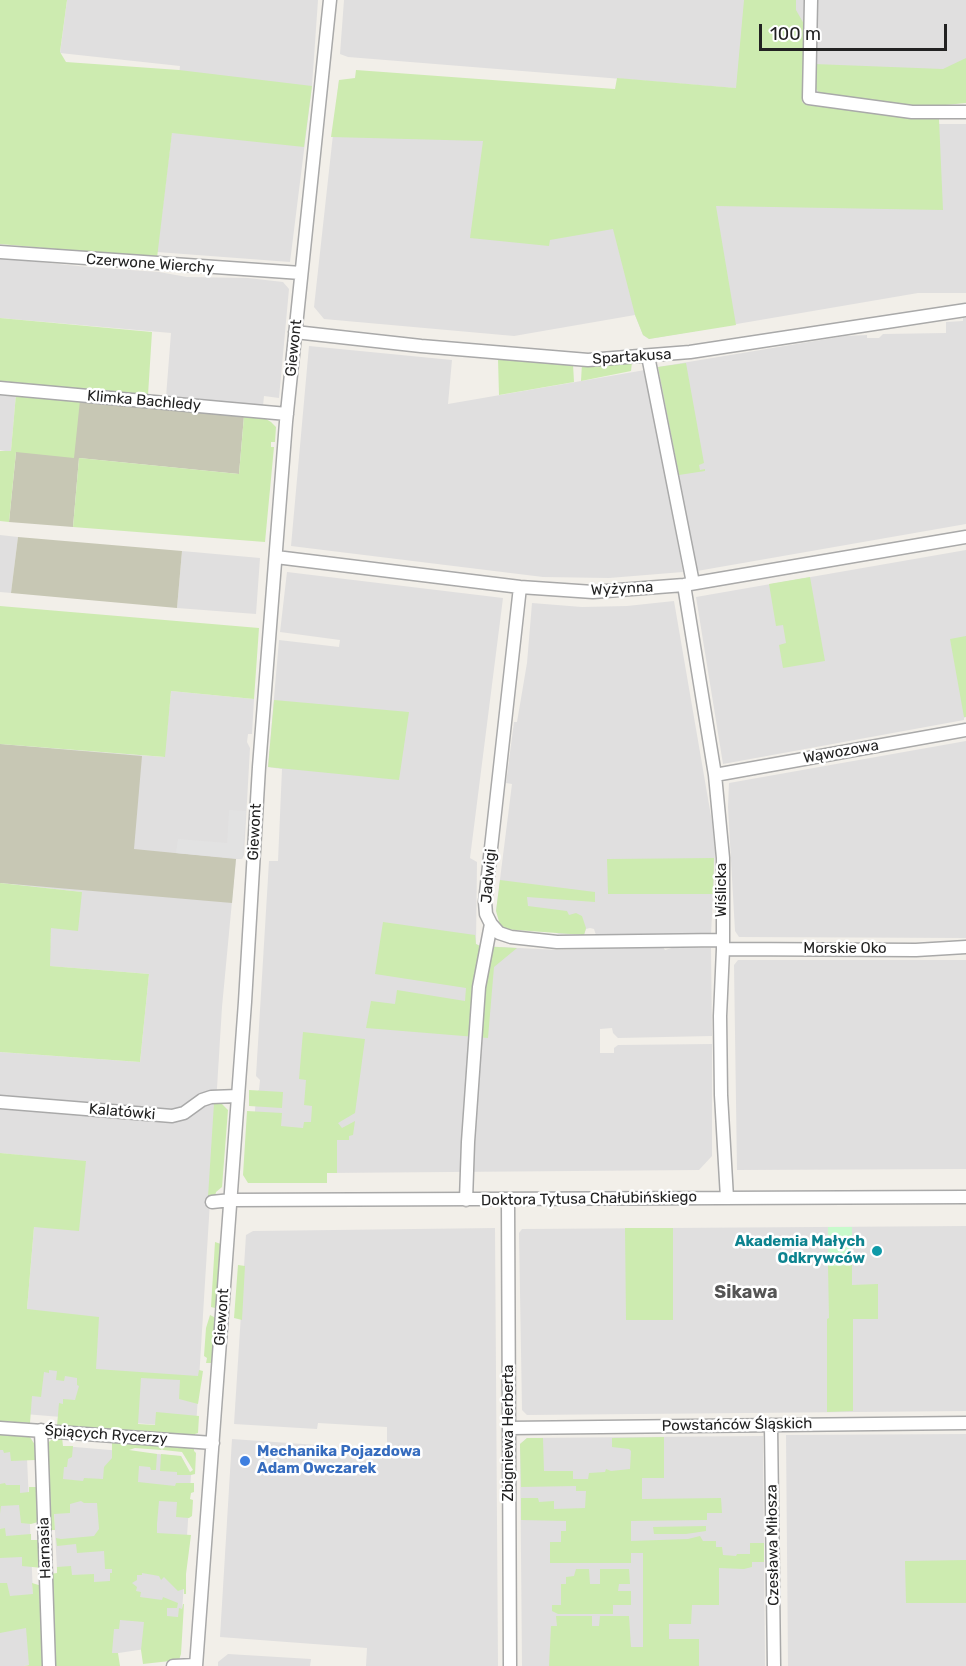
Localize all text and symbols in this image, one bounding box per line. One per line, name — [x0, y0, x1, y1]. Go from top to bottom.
scale bar — [762, 12, 950, 50]
text: 100 m — [770, 23, 821, 45]
street label: Czerwone Wierchy — [85, 251, 215, 277]
street label: Giewont — [282, 319, 306, 377]
street label: Spartakusa — [592, 345, 672, 369]
street label: Klimka Bachledy — [86, 387, 202, 415]
street label: Wyżynna — [590, 578, 654, 600]
street label: Wąwozowa — [802, 737, 880, 767]
street label: Giewont — [245, 803, 265, 861]
street label: Jadwigi — [478, 848, 500, 904]
street label: Wiślicka — [713, 863, 731, 917]
street label: Morskie Oko — [803, 940, 887, 958]
street label: Kalatówki — [88, 1100, 156, 1124]
street label: Doktora Tytusa Chałubińskiego — [481, 1188, 697, 1210]
place label: Akademia Małych Odkrywców — [735, 1233, 865, 1268]
marker: Akademia Małych Odkrywców — [870, 1244, 884, 1258]
district label: Sikawa — [714, 1282, 778, 1304]
street label: Giewont — [211, 1288, 233, 1346]
street label: Zbigniewa Herberta — [500, 1364, 518, 1502]
street label: Powstańców Śląskich — [661, 1415, 813, 1435]
street label: Śpiących Rycerzy — [44, 1422, 168, 1448]
place label: Mechanika Pojazdowa Adam Owczarek — [257, 1443, 421, 1478]
marker: Mechanika Pojazdowa Adam Owczarek — [238, 1454, 252, 1468]
street label: Czesława Miłosza — [763, 1484, 783, 1606]
street label: Harnasia — [35, 1517, 55, 1579]

